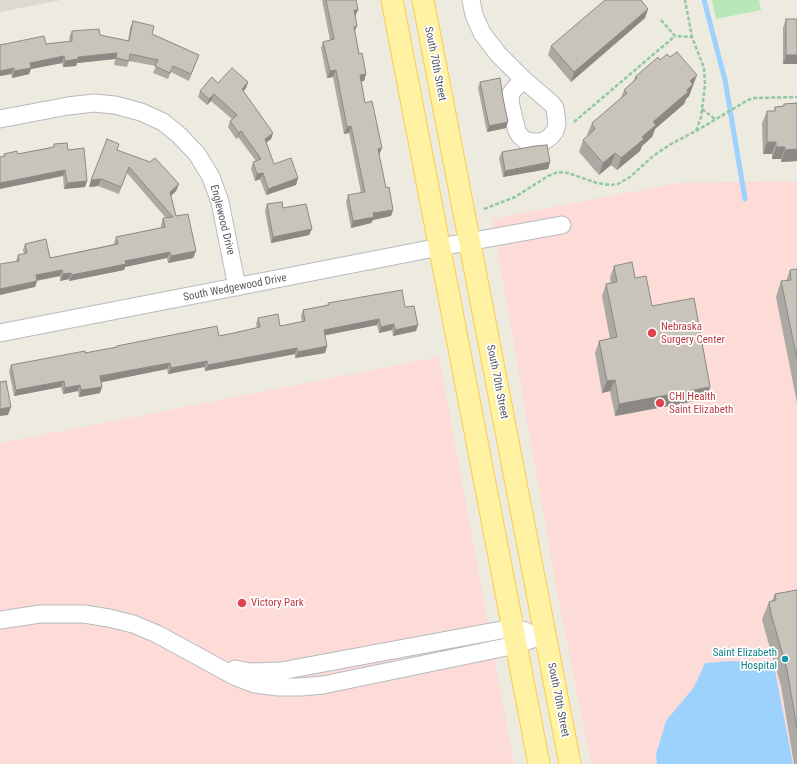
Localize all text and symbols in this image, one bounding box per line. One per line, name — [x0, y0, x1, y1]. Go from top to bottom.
street label: South 70th Street — [421, 26, 449, 102]
street label: Englewood Drive — [207, 183, 237, 257]
street label: South Wedgewood Drive — [182, 271, 288, 305]
place label: Nebraska Surgery Center — [661, 320, 725, 346]
marker: Nebraska Surgery Center — [646, 327, 658, 339]
street label: South 70th Street — [483, 344, 511, 420]
place label: CHI Health Saint Elizabeth — [669, 390, 733, 416]
marker: CHI Health Saint Elizabeth — [654, 397, 666, 409]
place label: Victory Park — [251, 596, 304, 610]
marker: Victory Park — [236, 597, 248, 609]
place label: Saint Elizabeth Hospital — [713, 646, 777, 672]
marker: Saint Elizabeth Hospital — [780, 654, 790, 664]
street label: South 70th Street — [544, 662, 572, 738]

